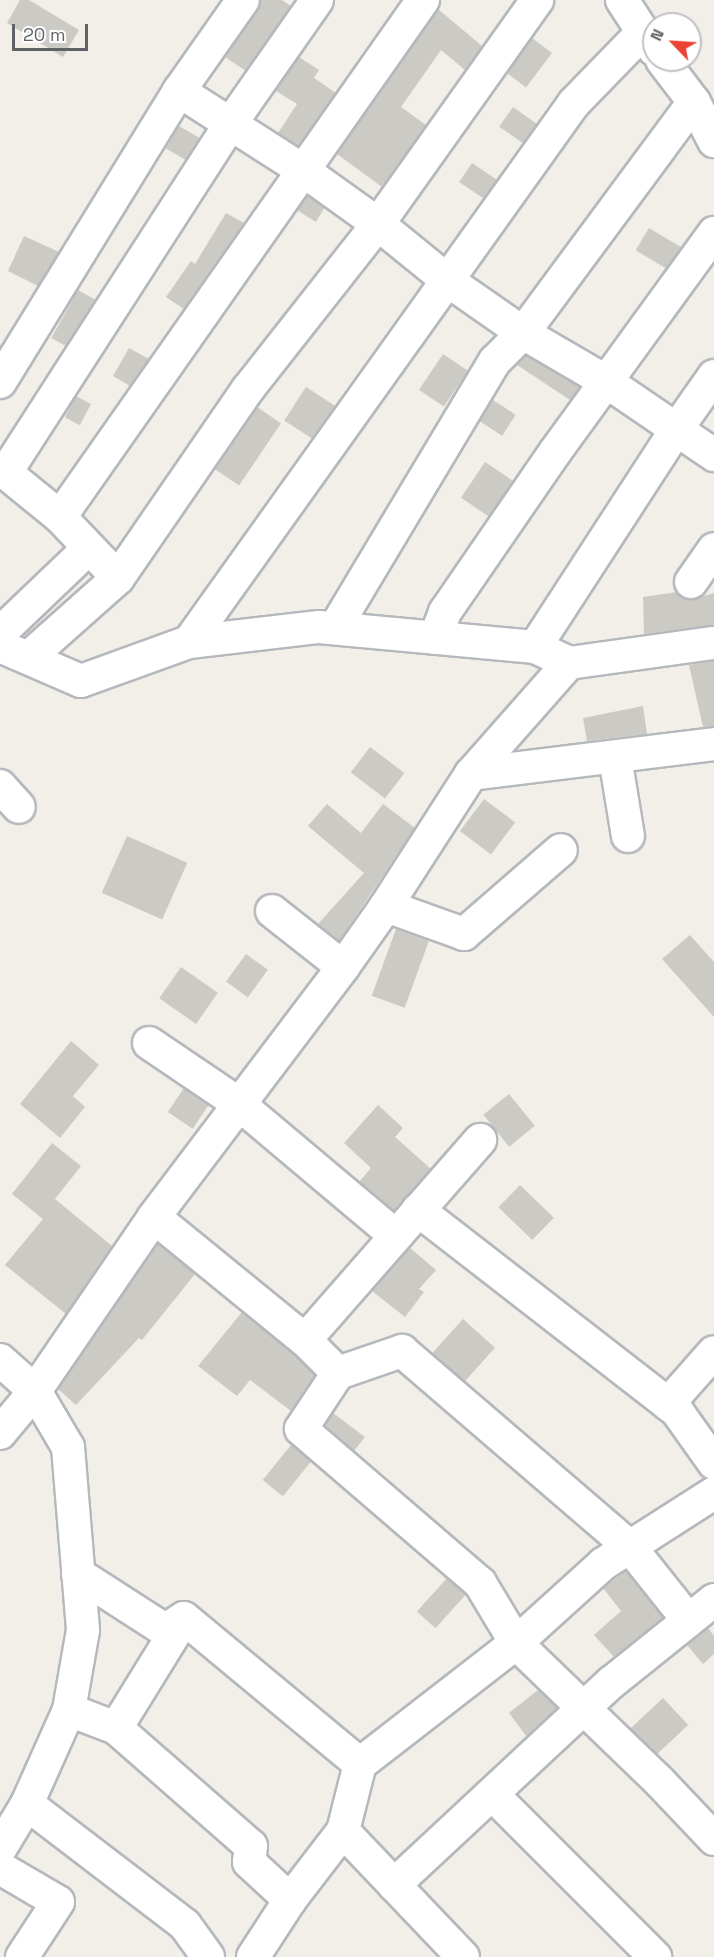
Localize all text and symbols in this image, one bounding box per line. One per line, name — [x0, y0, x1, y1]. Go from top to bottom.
scale bar — [15, 12, 92, 50]
north arrow — [642, 12, 702, 72]
text: 20 m — [23, 23, 66, 46]
text: N — [645, 26, 669, 44]

